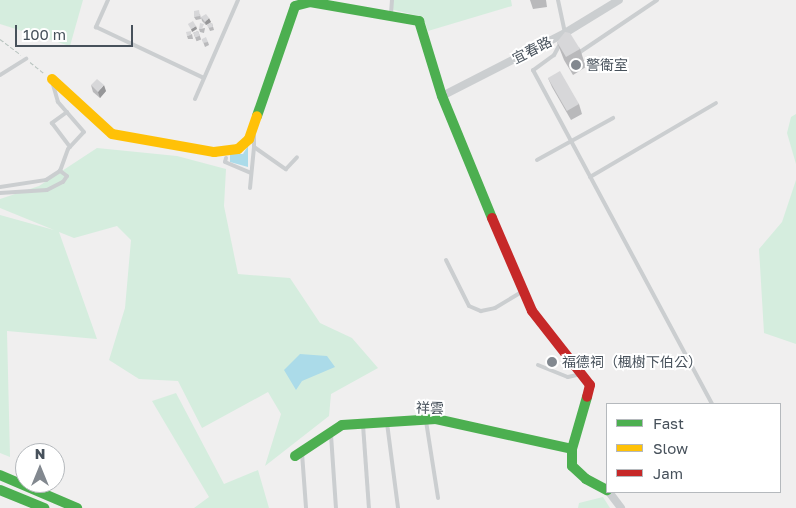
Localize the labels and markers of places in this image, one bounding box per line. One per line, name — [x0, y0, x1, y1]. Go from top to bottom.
place label: 警衛室 — [586, 57, 628, 73]
marker: 警衛室 — [570, 59, 582, 71]
place label: 福德祠（楓樹下伯公） — [562, 354, 702, 370]
marker: 福德祠（楓樹下伯公） — [546, 356, 558, 368]

